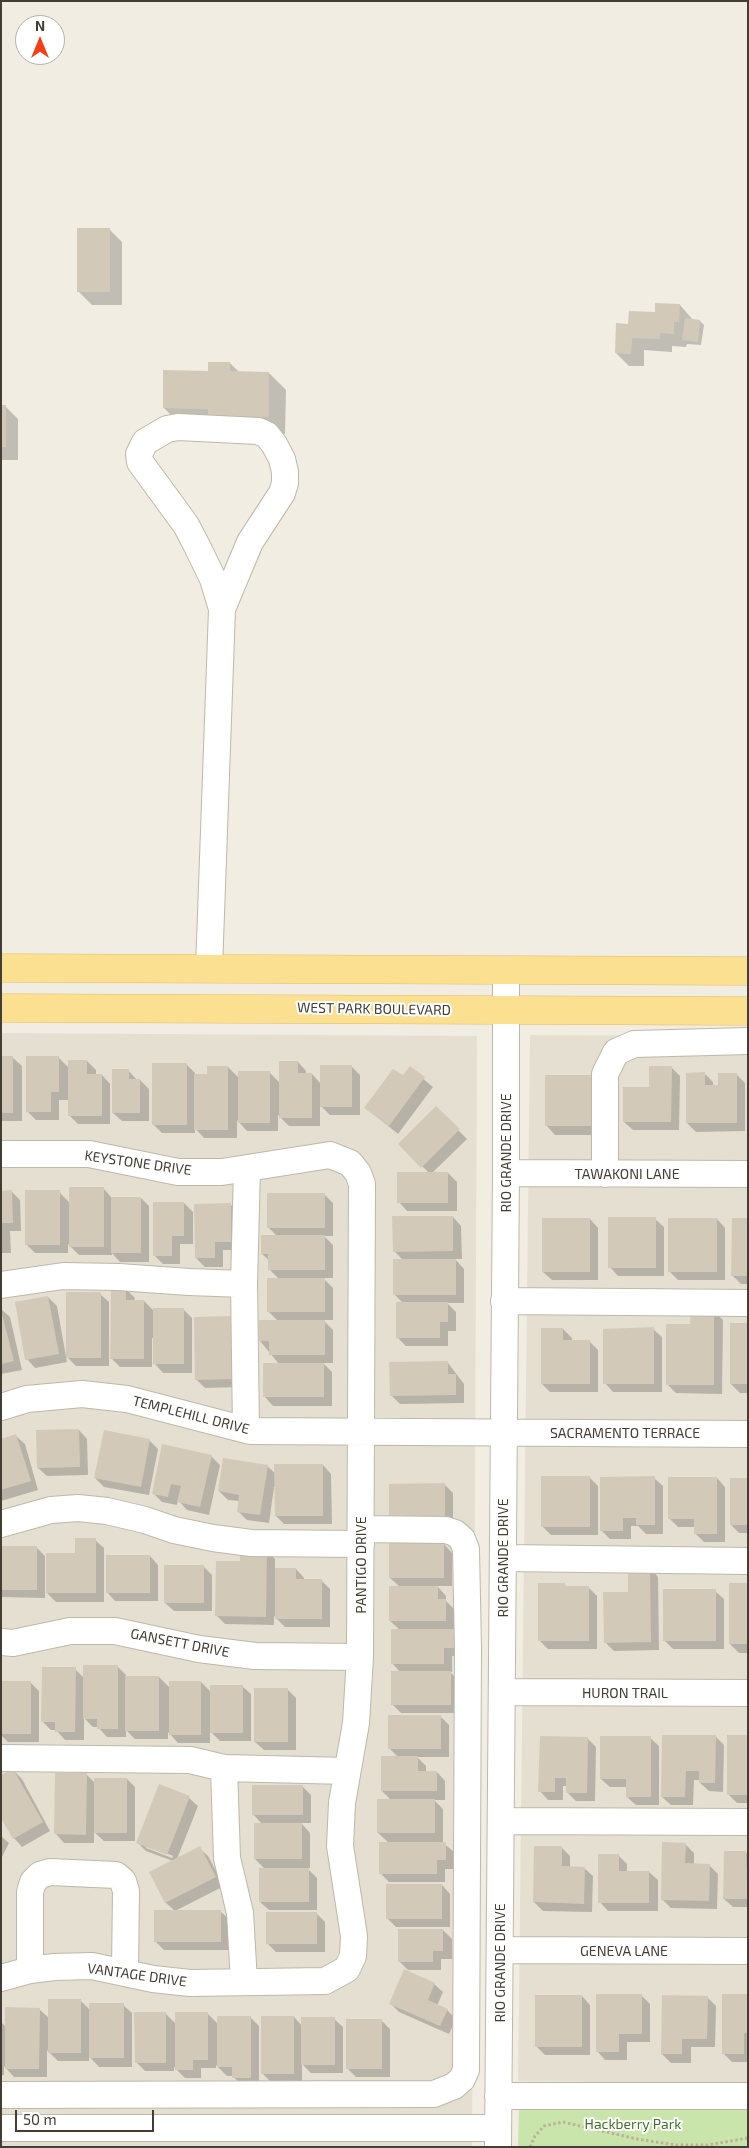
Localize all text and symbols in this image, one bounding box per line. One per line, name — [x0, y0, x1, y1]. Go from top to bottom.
north arrow — [15, 15, 65, 65]
text: N — [35, 17, 45, 34]
street label: WEST PARK BOULEVARD — [297, 999, 451, 1019]
street label: RIO GRANDE DRIVE — [498, 1093, 514, 1213]
street label: KEYSTONE DRIVE — [83, 1147, 193, 1179]
street label: TAWAKONI LANE — [575, 1166, 679, 1182]
street label: TEMPLEHILL DRIVE — [131, 1392, 251, 1438]
street label: SACRAMENTO TERRACE — [550, 1425, 700, 1441]
street label: RIO GRANDE DRIVE — [495, 1498, 511, 1618]
street label: PANTIGO DRIVE — [353, 1516, 369, 1614]
street label: GANSETT DRIVE — [129, 1625, 231, 1661]
street label: HURON TRAIL — [582, 1685, 668, 1701]
street label: RIO GRANDE DRIVE — [492, 1903, 508, 2023]
street label: GENEVA LANE — [580, 1943, 668, 1959]
street label: VANTAGE DRIVE — [86, 1960, 188, 1990]
scale bar — [18, 2100, 156, 2132]
text: 50 m — [23, 2110, 57, 2128]
park label: Hackberry Park — [585, 2116, 681, 2132]

